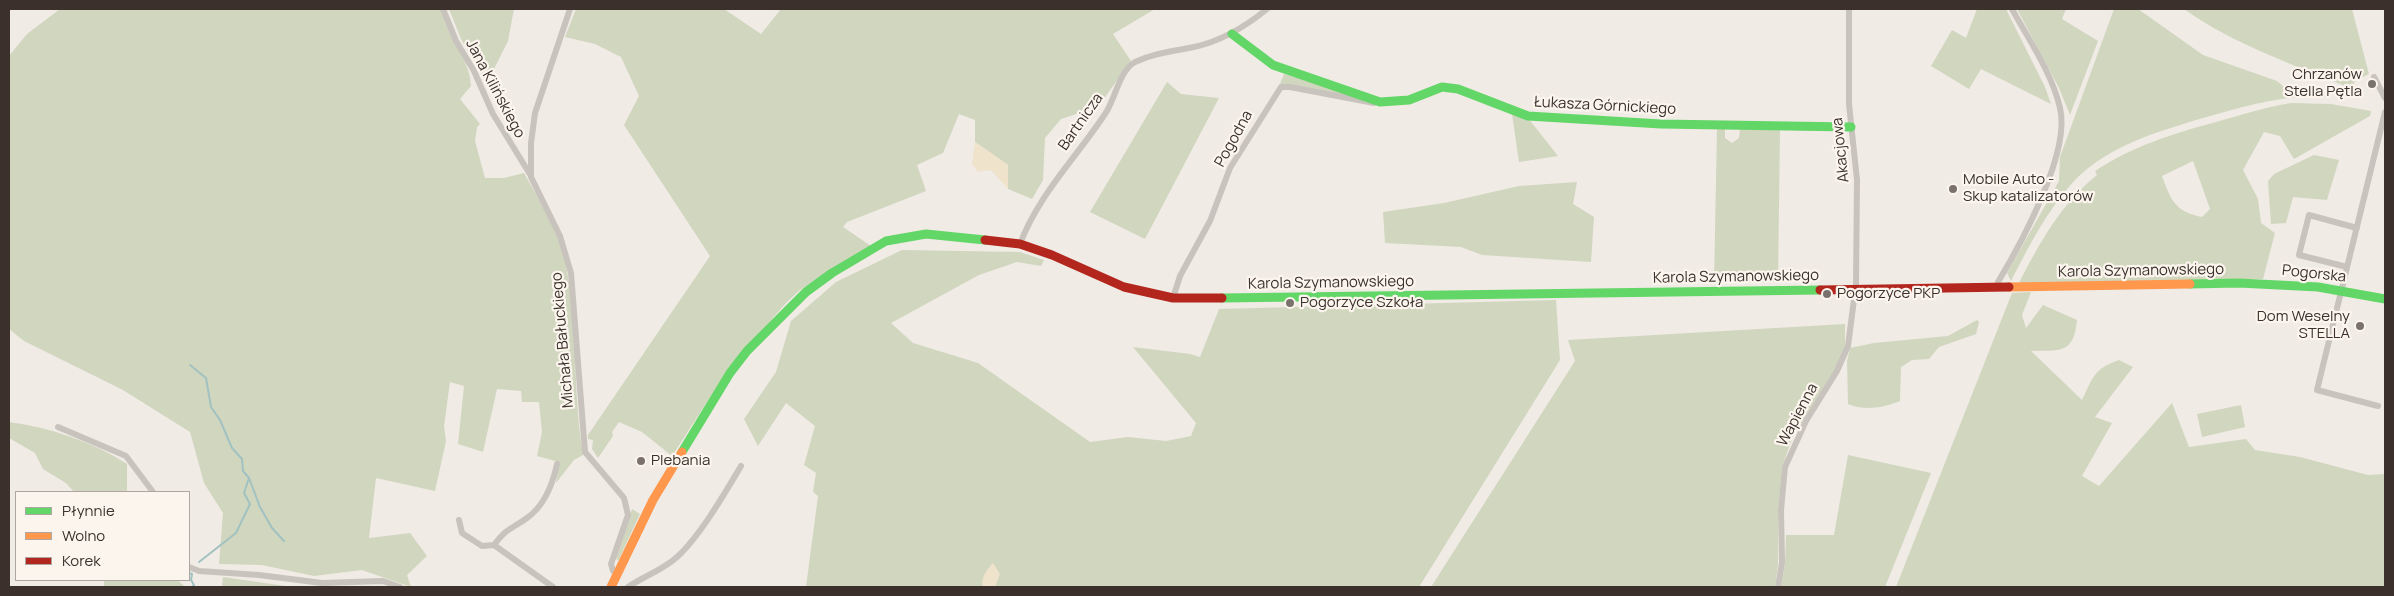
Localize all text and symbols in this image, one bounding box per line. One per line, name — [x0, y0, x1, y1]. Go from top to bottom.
street label: Jana Kilińskiego — [461, 37, 529, 141]
place label: Chrzanów Stella Pętla — [2284, 66, 2362, 101]
marker: Chrzanów Stella Pętla — [2366, 78, 2378, 90]
street label: Bartnicza — [1055, 90, 1107, 154]
street label: Łukasza Górnickiego — [1534, 93, 1676, 119]
street label: Pogodna — [1211, 108, 1257, 170]
street label: Akacjowa — [1829, 117, 1853, 183]
place label: Mobile Auto - Skup katalizatorów — [1963, 171, 2093, 206]
marker: Mobile Auto - Skup katalizatorów — [1947, 183, 1959, 195]
street label: Karola Szymanowskiego — [2058, 261, 2224, 281]
street label: Pogorska — [2281, 262, 2347, 286]
street label: Karola Szymanowskiego — [1653, 267, 1819, 287]
street label: Michała Bałuckiego — [548, 271, 578, 409]
street label: Karola Szymanowskiego — [1248, 273, 1414, 293]
place label: Pogorzyce PKP — [1837, 285, 1940, 303]
marker: Pogorzyce PKP — [1821, 288, 1833, 300]
place label: Pogorzyce Szkoła — [1300, 294, 1423, 312]
marker: Pogorzyce Szkoła — [1284, 297, 1296, 309]
place label: Dom Weselny STELLA — [2257, 308, 2350, 343]
marker: Dom Weselny STELLA — [2354, 320, 2366, 332]
street label: Wapienna — [1774, 380, 1822, 450]
place label: Plebania — [651, 452, 710, 470]
marker: Plebania — [635, 455, 647, 467]
legend — [15, 491, 190, 581]
text: Płynnie — [62, 500, 115, 521]
text: Wolno — [62, 525, 105, 546]
text: Korek — [62, 550, 101, 571]

